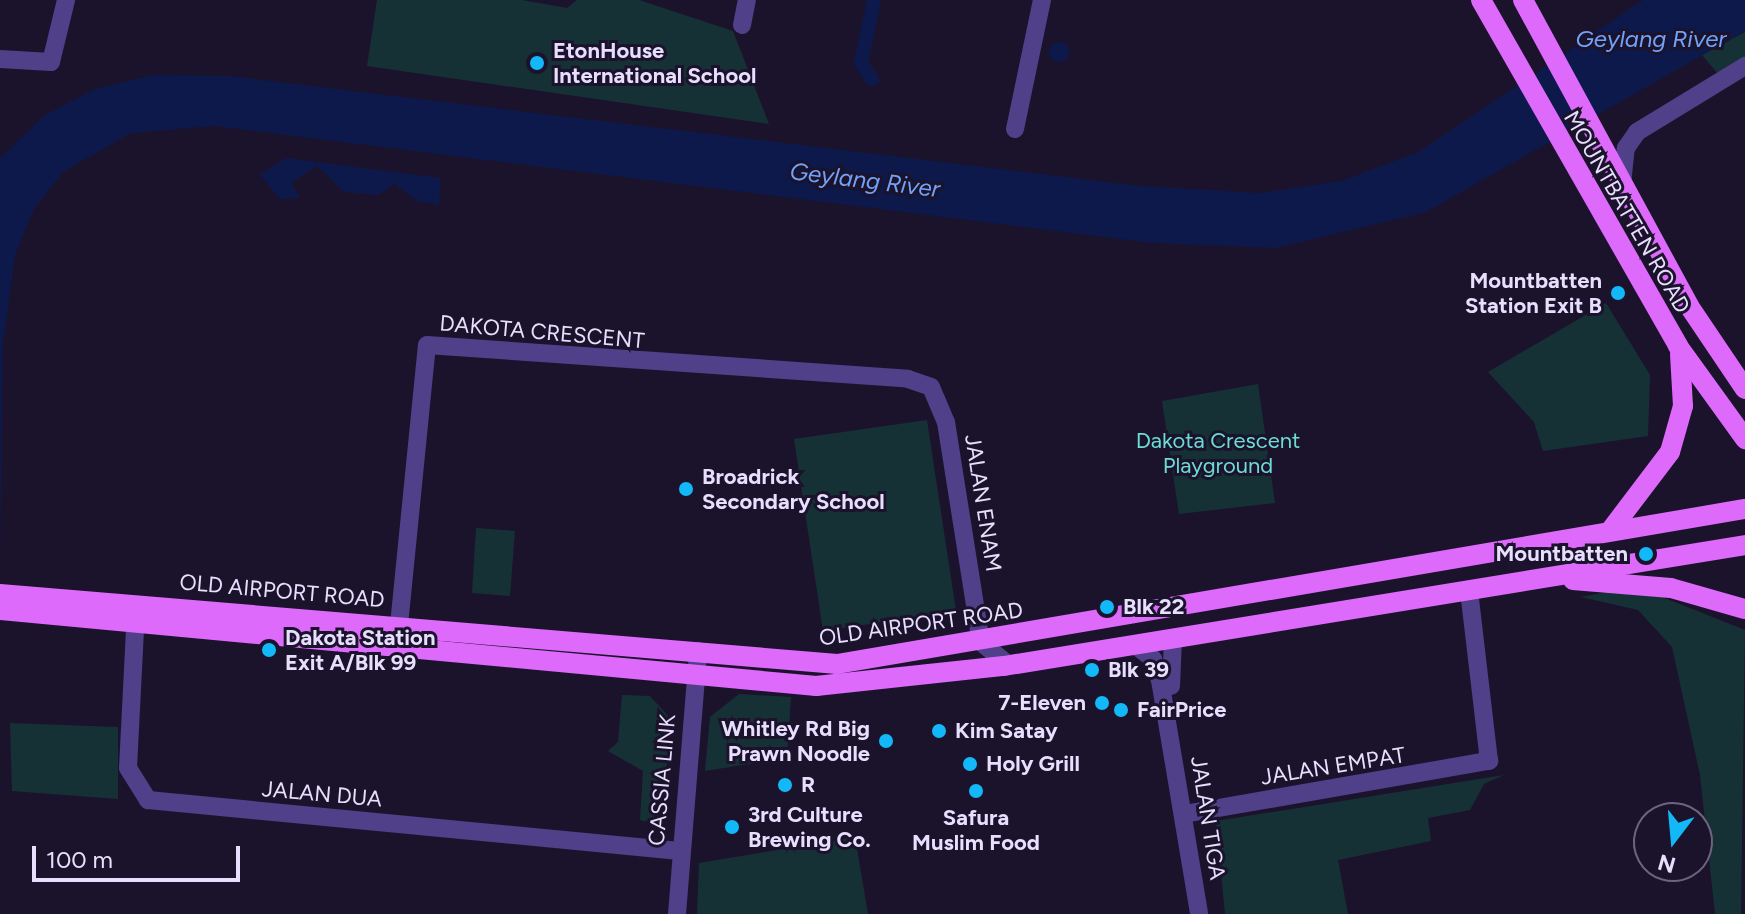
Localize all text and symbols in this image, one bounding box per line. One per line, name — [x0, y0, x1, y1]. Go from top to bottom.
water label: Geylang River — [1576, 25, 1726, 53]
place label: EtonHouse International School — [553, 37, 756, 88]
marker: EtonHouse International School — [528, 54, 546, 72]
street label: MOUNTBATTEN ROAD — [1558, 106, 1696, 318]
water label: Geylang River — [788, 157, 942, 203]
place label: Mountbatten Station Exit B — [1465, 267, 1602, 318]
marker: Mountbatten Station Exit B — [1609, 284, 1627, 302]
street label: DAKOTA CRESCENT — [438, 310, 646, 354]
park label: Dakota Crescent Playground — [1136, 427, 1300, 478]
street label: JALAN ENAM — [959, 432, 1007, 574]
place label: Broadrick Secondary School — [702, 463, 885, 514]
marker: Broadrick Secondary School — [677, 480, 695, 498]
place label: Mountbatten — [1496, 541, 1628, 567]
marker: Mountbatten — [1635, 543, 1657, 565]
street label: OLD AIRPORT ROAD — [178, 569, 386, 613]
place label: Blk 22 — [1123, 594, 1184, 620]
street label: OLD AIRPORT ROAD — [817, 597, 1025, 651]
marker: Blk 22 — [1098, 598, 1116, 616]
place label: Dakota Station Exit A/Blk 99 — [285, 624, 435, 676]
marker: Dakota Station Exit A/Blk 99 — [260, 641, 278, 659]
place label: Blk 39 — [1108, 657, 1169, 683]
marker: Blk 39 — [1083, 661, 1101, 679]
place label: 7-Eleven — [998, 690, 1086, 716]
marker: 7-Eleven — [1093, 694, 1111, 712]
place label: FairPrice — [1137, 697, 1226, 723]
marker: FairPrice — [1112, 701, 1130, 719]
street label: CASSIA LINK — [643, 713, 681, 847]
place label: Whitley Rd Big Prawn Noodle — [721, 715, 870, 766]
place label: Kim Satay — [955, 718, 1058, 744]
marker: Kim Satay — [930, 722, 948, 740]
marker: Whitley Rd Big Prawn Noodle — [877, 732, 895, 750]
street label: JALAN EMPAT — [1259, 742, 1407, 790]
place label: Holy Grill — [986, 751, 1080, 777]
street label: JALAN TIGA — [1185, 754, 1231, 882]
marker: Holy Grill — [961, 755, 979, 773]
place label: R — [801, 772, 815, 798]
street label: JALAN DUA — [261, 776, 383, 812]
marker: R — [776, 776, 794, 794]
marker: Safura Muslim Food — [967, 782, 985, 800]
place label: 3rd Culture Brewing Co. — [748, 801, 871, 852]
north arrow — [1633, 802, 1713, 882]
place label: Safura Muslim Food — [912, 804, 1040, 856]
marker: 3rd Culture Brewing Co. — [723, 818, 741, 836]
scale bar — [36, 830, 244, 880]
text: 100 m — [46, 845, 113, 874]
text: N — [1655, 848, 1679, 879]

